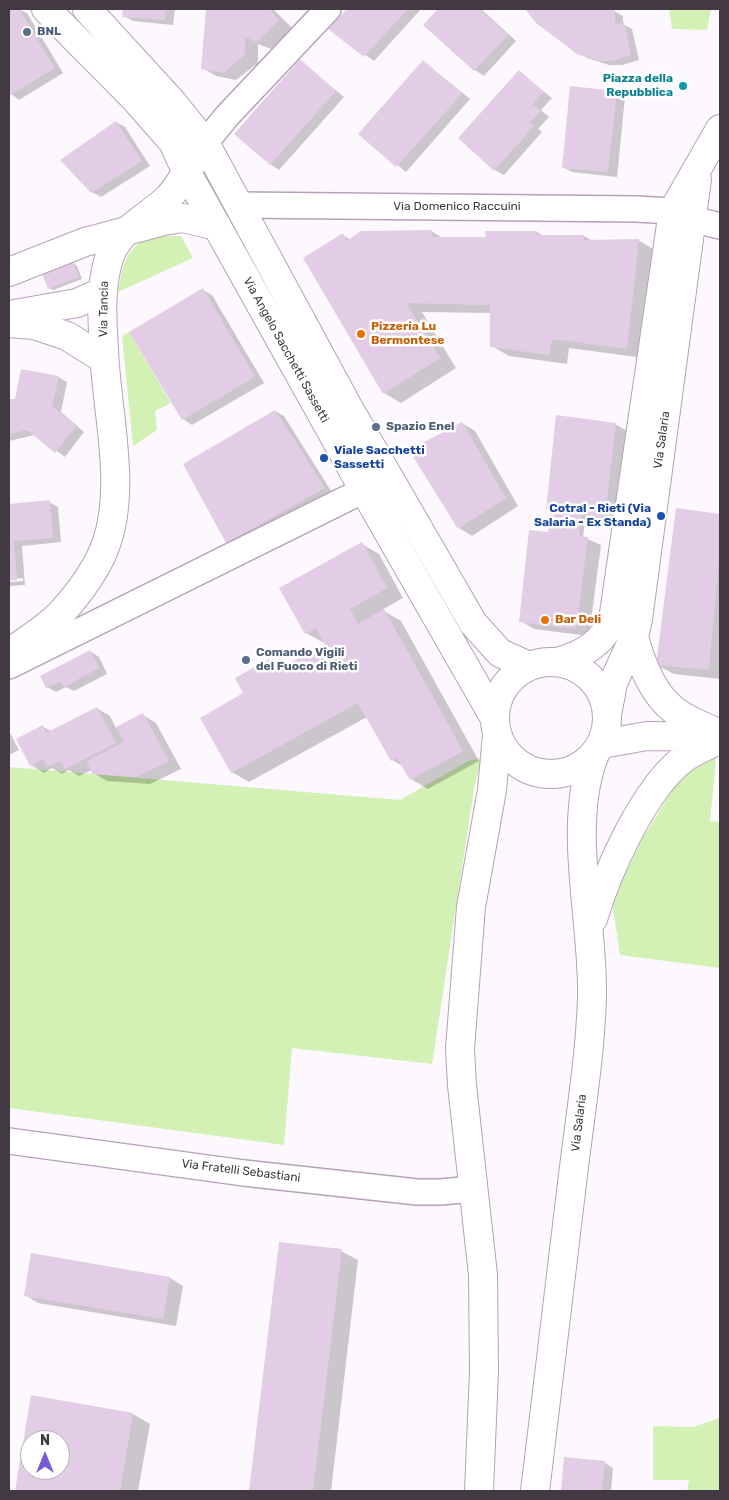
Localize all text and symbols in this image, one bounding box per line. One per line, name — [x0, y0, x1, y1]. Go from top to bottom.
place label: BNL — [37, 25, 61, 39]
marker: BNL — [21, 26, 33, 38]
place label: Piazza della Repubblica — [603, 72, 673, 100]
marker: Piazza della Repubblica — [677, 80, 689, 92]
street label: Via Domenico Raccuini — [393, 200, 521, 214]
street label: Via Angelo Sacchetti Sassetti — [240, 275, 332, 425]
street label: Via Tancia — [96, 281, 112, 337]
place label: Pizzeria Lu Bermontese — [371, 320, 444, 348]
marker: Pizzeria Lu Bermontese — [355, 328, 367, 340]
street label: Via Salaria — [651, 410, 673, 470]
place label: Spazio Enel — [386, 420, 455, 434]
marker: Spazio Enel — [370, 421, 382, 433]
place label: Viale Sacchetti Sassetti — [334, 444, 425, 472]
marker: Viale Sacchetti Sassetti — [318, 452, 330, 464]
place label: Cotral - Rieti (Via Salaria - Ex Standa) — [534, 502, 651, 530]
marker: Cotral - Rieti (Via Salaria - Ex Standa) — [655, 510, 667, 522]
place label: Bar Deli — [555, 613, 601, 627]
marker: Bar Deli — [539, 614, 551, 626]
place label: Comando Vigili del Fuoco di Rieti — [256, 646, 357, 674]
marker: Comando Vigili del Fuoco di Rieti — [240, 654, 252, 666]
street label: Via Salaria — [568, 1093, 590, 1153]
street label: Via Fratelli Sebastiani — [181, 1157, 301, 1185]
north arrow — [20, 1430, 70, 1480]
text: N — [40, 1432, 50, 1449]

